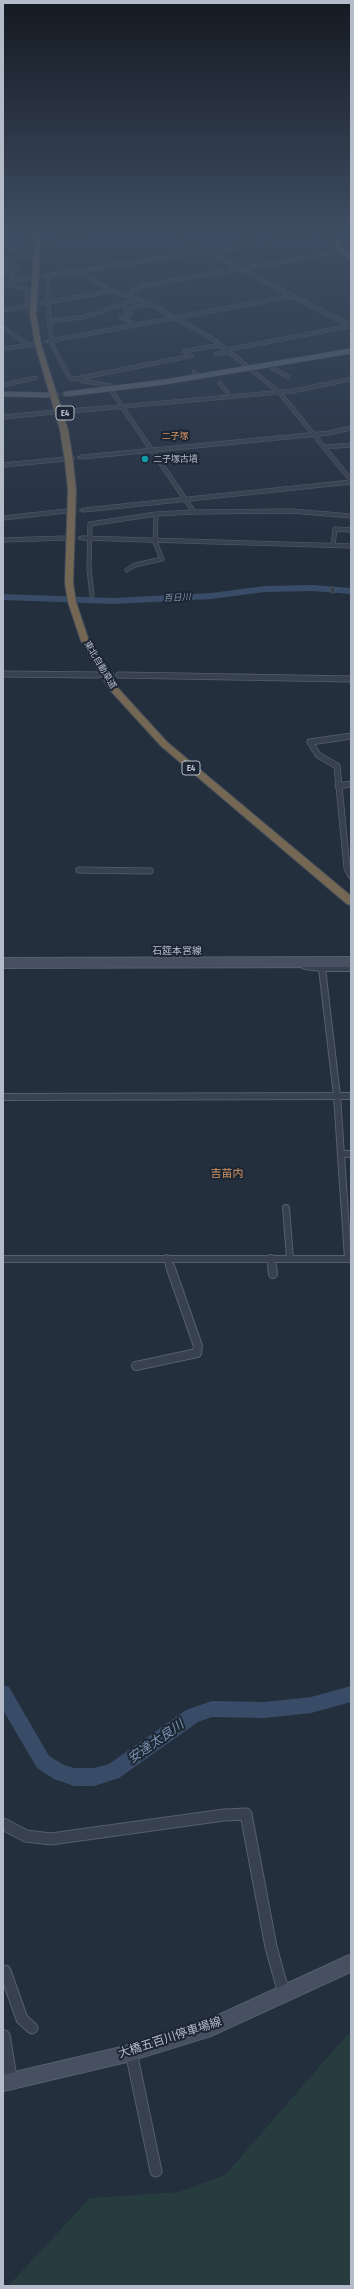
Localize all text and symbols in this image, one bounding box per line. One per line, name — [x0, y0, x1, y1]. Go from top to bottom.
road number: E4 — [56, 406, 74, 420]
district label: 二子塚 — [162, 431, 188, 441]
marker: 二子塚古墳 — [140, 454, 150, 464]
place label: 二子塚古墳 — [153, 454, 198, 464]
water label: 百日川 — [163, 592, 191, 604]
street label: 東北自動車道 — [81, 639, 119, 691]
road number: E4 — [182, 761, 200, 775]
street label: 石筵本宮線 — [152, 945, 202, 957]
district label: 吉苗内 — [211, 1167, 243, 1181]
water label: 安達太良川 — [125, 1717, 187, 1767]
street label: 大橋五百川停車場線 — [116, 2014, 224, 2062]

